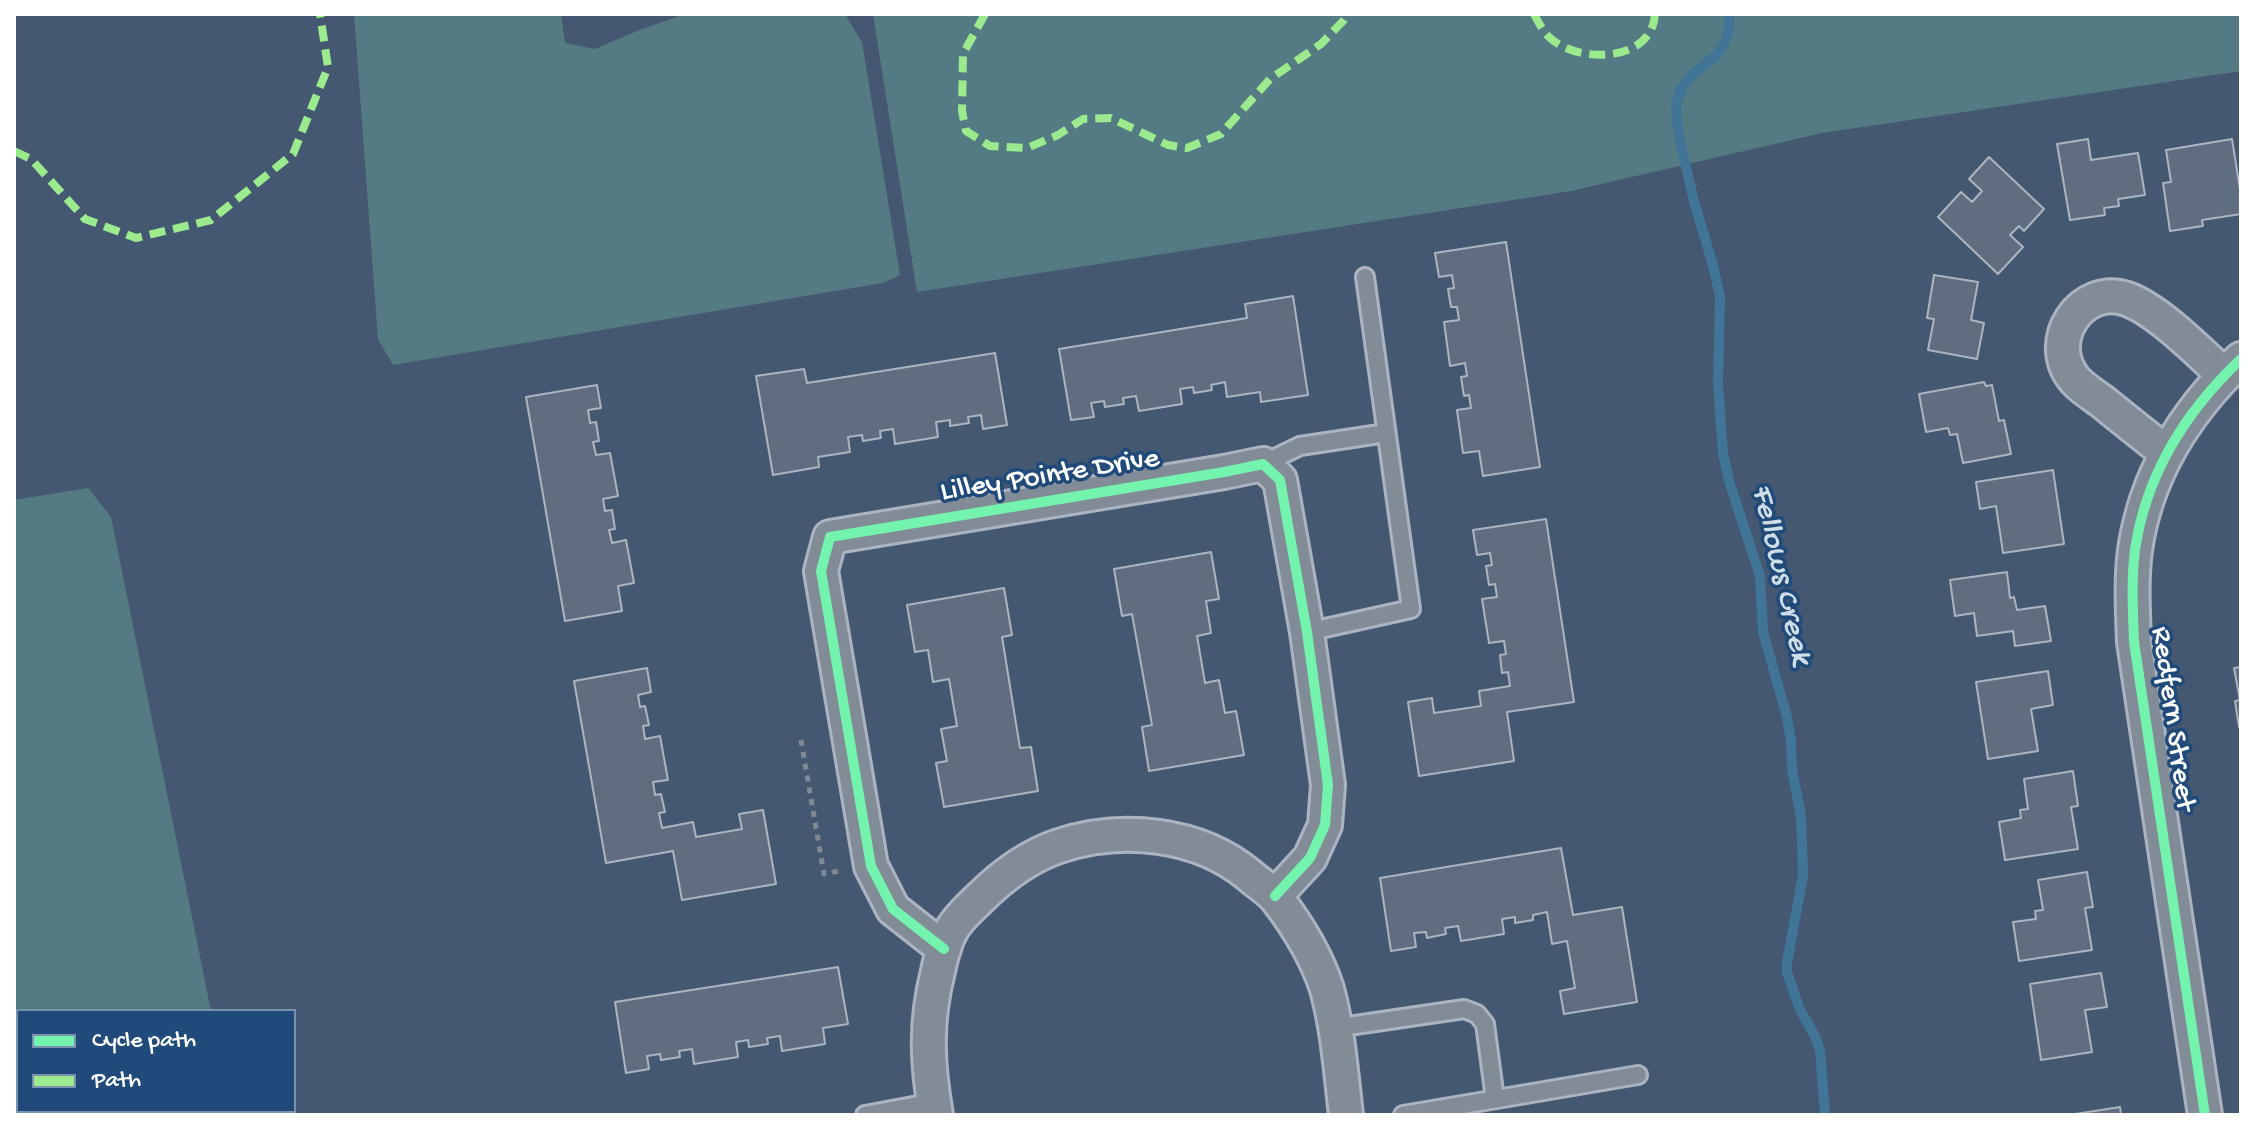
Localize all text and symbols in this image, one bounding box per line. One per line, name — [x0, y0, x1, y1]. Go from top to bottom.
street label: Lilley Pointe Drive — [938, 442, 1162, 512]
water label: Fellows Creek — [1740, 481, 1818, 669]
street label: Redfern Street — [2140, 625, 2202, 813]
legend — [16, 1009, 296, 1113]
text: Cycle path — [92, 1027, 196, 1056]
text: Path — [92, 1067, 141, 1096]

